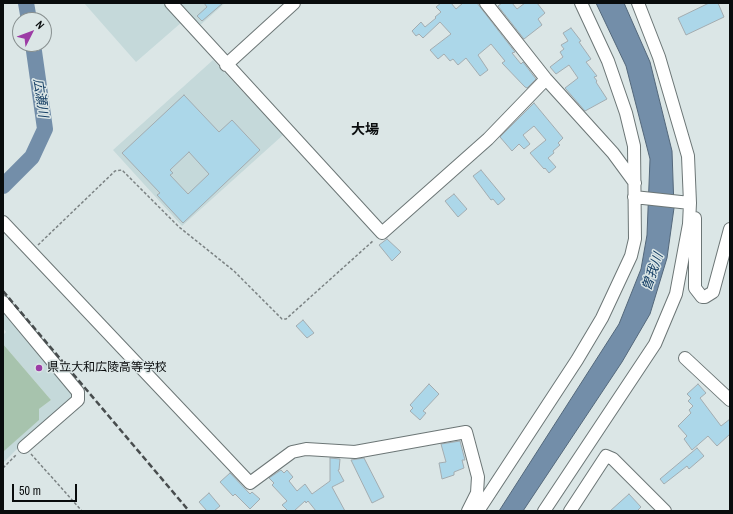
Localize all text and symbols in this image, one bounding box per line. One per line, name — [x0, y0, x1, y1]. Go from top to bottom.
north arrow — [12, 12, 52, 52]
text: N — [33, 18, 48, 32]
water label: 広瀬川 — [30, 78, 50, 118]
district label: 大場 — [351, 122, 379, 138]
water label: 曽我川 — [639, 251, 667, 293]
place label: 県立大和広陵高等学校 — [47, 361, 167, 375]
marker: 県立大和広陵高等学校 — [34, 363, 44, 373]
scale bar — [14, 476, 79, 502]
text: 50 m — [19, 483, 41, 499]

